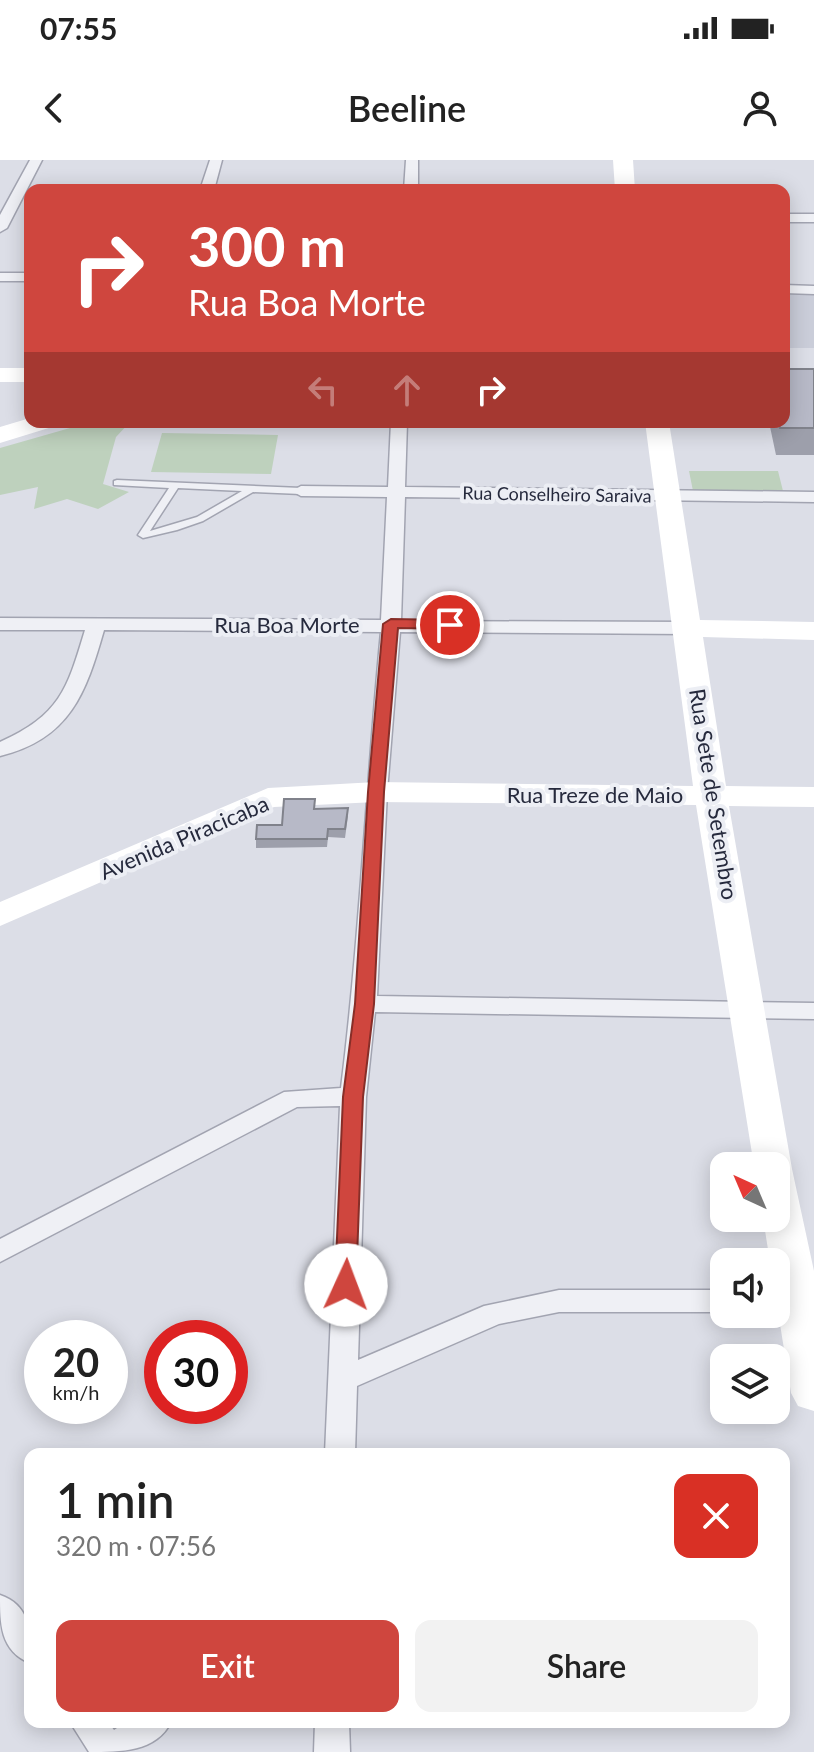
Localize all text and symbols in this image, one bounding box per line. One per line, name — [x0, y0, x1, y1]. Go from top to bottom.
text: 07:55 — [40, 10, 117, 46]
icon: back — [32, 86, 76, 130]
text: Beeline — [348, 86, 466, 130]
icon: person — [738, 86, 782, 130]
text: 300 m — [188, 212, 346, 279]
icon: right — [56, 216, 160, 320]
text: Rua Boa Morte — [188, 280, 426, 324]
icon: left — [301, 368, 345, 412]
icon: ahead — [385, 368, 429, 412]
icon: right — [469, 368, 513, 412]
street label: Rua Conselheiro Saraiva — [462, 481, 652, 507]
pin — [416, 591, 484, 659]
icon: arrive — [428, 603, 472, 647]
street label: Rua Boa Morte — [214, 611, 360, 638]
street label: Rua Sete de Setembro — [684, 686, 744, 902]
street label: Rua Treze de Maio — [507, 781, 683, 808]
street label: Avenida Piracicaba — [96, 789, 272, 885]
north arrow — [710, 1152, 790, 1232]
map controls — [710, 1152, 790, 1424]
position arrow — [304, 1243, 388, 1327]
button: sound — [710, 1248, 790, 1328]
speed limit sign: 30 — [144, 1320, 248, 1424]
text: 20 — [53, 1338, 99, 1386]
button: layers — [710, 1344, 790, 1424]
text: km/h — [53, 1380, 99, 1404]
text: 1 min — [56, 1471, 174, 1528]
button: close — [674, 1474, 758, 1558]
text: 320 m · 07:56 — [56, 1530, 216, 1562]
button: Exit — [56, 1620, 399, 1712]
button: Share — [415, 1620, 758, 1712]

